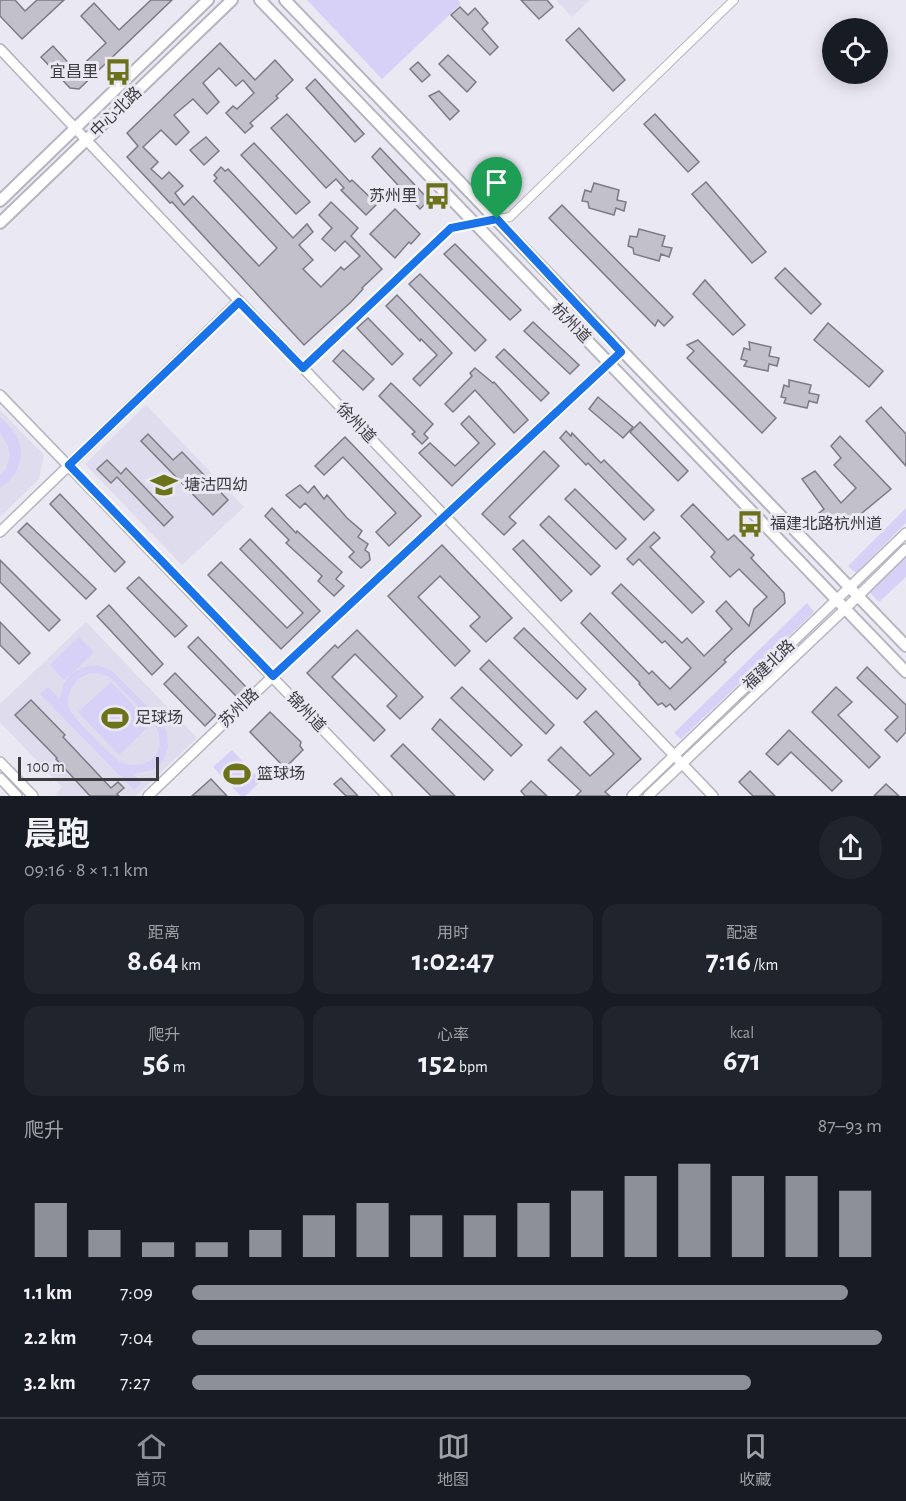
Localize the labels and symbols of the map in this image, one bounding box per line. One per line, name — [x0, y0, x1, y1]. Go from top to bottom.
bus stop icon: 宜昌里 — [103, 57, 133, 87]
place label: 宜昌里 — [50, 63, 98, 80]
street label: 中心北路 — [87, 83, 145, 140]
pin — [471, 157, 522, 219]
bus stop icon: 苏州里 — [422, 181, 452, 211]
place label: 苏州里 — [369, 187, 417, 204]
street label: 杭州道 — [549, 299, 594, 346]
street label: 徐州道 — [334, 399, 379, 446]
school or university icon: 塘沽四幼 — [149, 470, 179, 500]
place label: 塘沽四幼 — [184, 476, 248, 493]
bus stop icon: 福建北路杭州道 — [735, 509, 765, 539]
place label: 福建北路杭州道 — [770, 515, 882, 532]
street label: 福建北路 — [740, 636, 798, 693]
street label: 苏州路 — [215, 685, 262, 730]
street label: 锦州道 — [284, 688, 329, 735]
sports icon: 足球场 — [100, 703, 130, 733]
place label: 足球场 — [135, 709, 183, 726]
scale bar — [18, 754, 159, 782]
sports icon: 篮球场 — [222, 759, 252, 789]
place label: 篮球场 — [257, 765, 305, 782]

